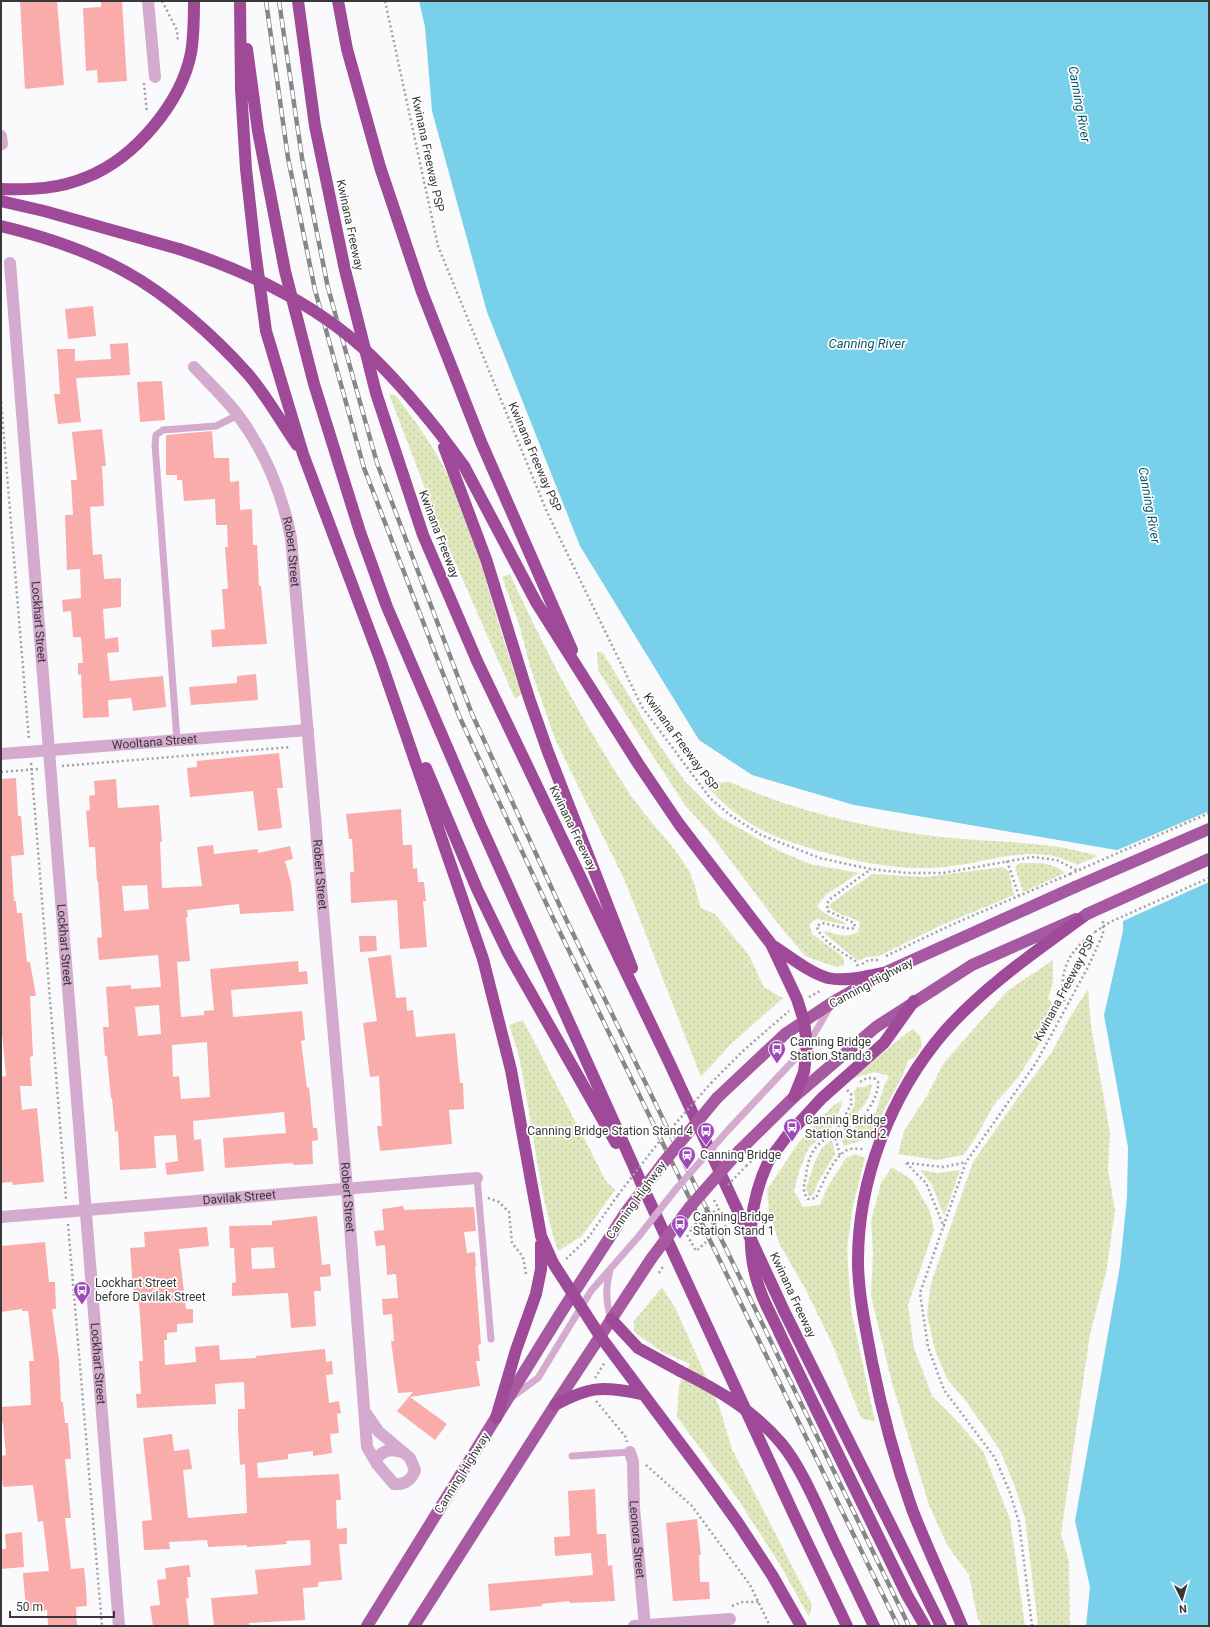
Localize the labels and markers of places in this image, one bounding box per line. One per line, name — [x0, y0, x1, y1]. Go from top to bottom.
place label: Canning Bridge Station Stand 3 — [790, 1035, 872, 1063]
bus stop icon: Canning Bridge Station Stand 3 — [767, 1039, 787, 1064]
place label: Canning Bridge Station Stand 2 — [805, 1113, 887, 1141]
bus stop icon: Canning Bridge Station Stand 2 — [782, 1117, 802, 1142]
bus stop icon: Canning Bridge Station Stand 4 — [696, 1121, 716, 1146]
place label: Canning Bridge Station Stand 4 — [527, 1124, 693, 1138]
station icon: Canning Bridge — [677, 1145, 697, 1170]
place label: Canning Bridge — [700, 1148, 781, 1162]
place label: Canning Bridge Station Stand 1 — [693, 1210, 775, 1238]
bus stop icon: Canning Bridge Station Stand 1 — [670, 1214, 690, 1239]
place label: Lockhart Street before Davilak Street — [95, 1276, 206, 1304]
bus stop icon: Lockhart Street before Davilak Street — [72, 1280, 92, 1305]

